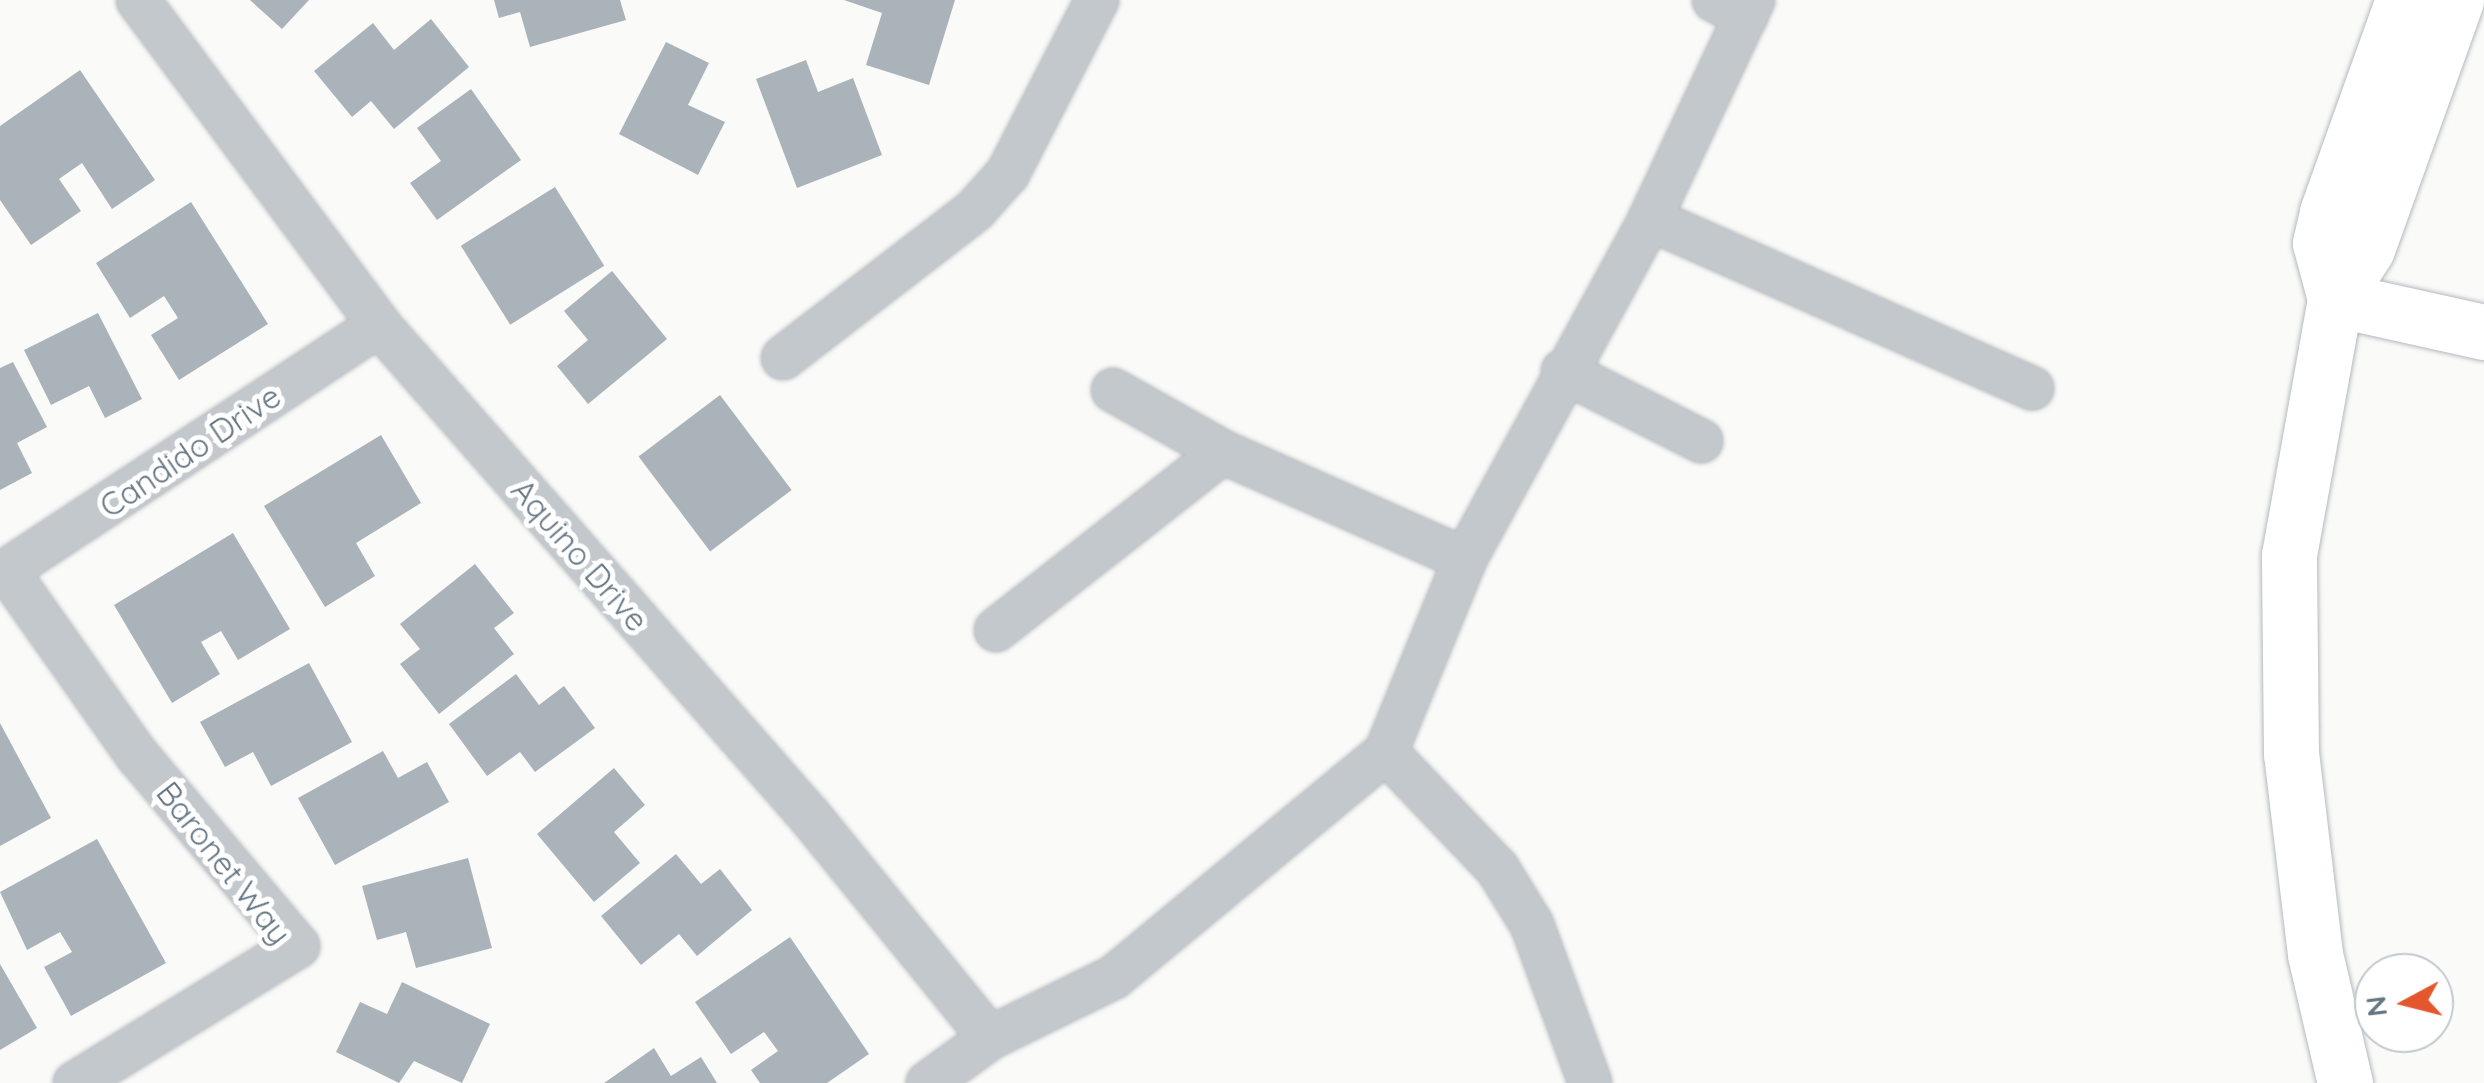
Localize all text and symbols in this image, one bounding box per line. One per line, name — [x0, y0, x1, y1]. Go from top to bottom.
street label: Candido Drive — [92, 377, 288, 525]
street label: Aquino Drive — [504, 471, 656, 639]
street label: Baronet Way — [149, 774, 299, 952]
north arrow — [2354, 953, 2454, 1053]
text: N — [2357, 994, 2394, 1019]

